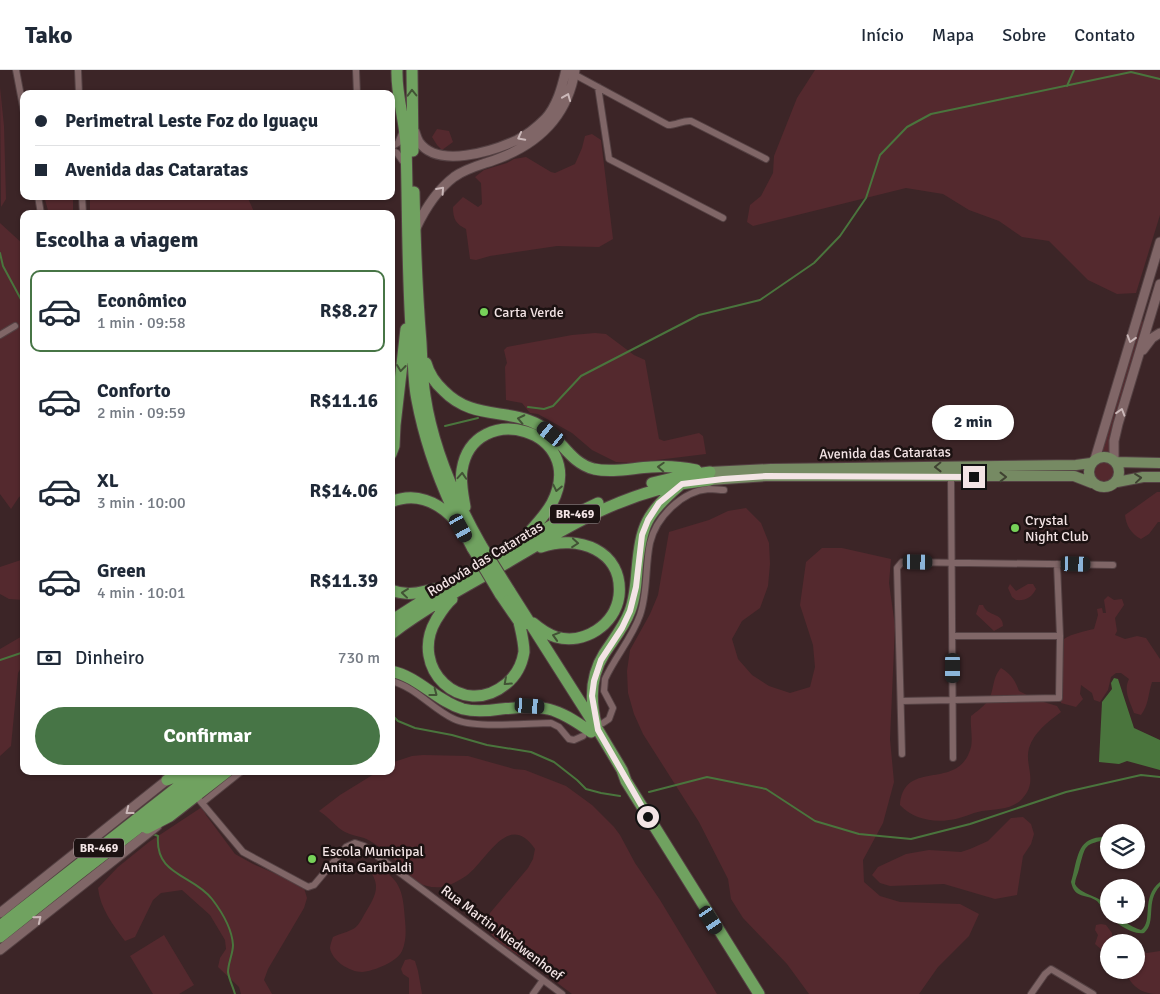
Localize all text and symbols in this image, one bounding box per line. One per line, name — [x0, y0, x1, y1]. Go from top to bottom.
text: Tako — [25, 20, 73, 50]
text: Início — [861, 24, 904, 46]
text: Mapa — [932, 24, 974, 46]
text: Sobre — [1002, 24, 1046, 46]
text: Contato — [1074, 24, 1135, 46]
one-way arrow — [407, 89, 418, 97]
one-way arrow — [561, 93, 572, 102]
text: Perimetral Leste Foz do Iguaçu — [65, 109, 318, 133]
one-way arrow — [518, 131, 527, 141]
text: Avenida das Cataratas — [65, 158, 248, 182]
one-way arrow — [435, 187, 444, 196]
text: Escolha a viagem — [35, 226, 199, 253]
icon: car — [37, 289, 82, 334]
text: Econômico — [97, 289, 187, 313]
text: R$8.27 — [320, 299, 378, 323]
place label: Carta Verde — [494, 304, 564, 321]
marker: Carta Verde — [478, 306, 490, 318]
text: 1 min · 09:58 — [97, 313, 186, 333]
one-way arrow — [1127, 335, 1137, 343]
one-way arrow — [396, 365, 407, 373]
icon: car — [37, 379, 82, 424]
text: Conforto — [97, 379, 171, 403]
text: R$11.16 — [310, 389, 378, 413]
text: 2 min · 09:59 — [97, 403, 186, 423]
callout: 2 min — [933, 404, 1015, 440]
one-way arrow — [1116, 409, 1126, 417]
text: 2 min — [954, 412, 992, 432]
one-way arrow — [517, 414, 525, 425]
car — [534, 419, 567, 449]
street label: Avenida das Cataratas — [819, 443, 951, 463]
one-way arrow — [657, 461, 665, 472]
one-way arrow — [933, 461, 941, 472]
route end — [963, 466, 985, 488]
icon: car — [37, 469, 82, 514]
text: XL — [97, 469, 119, 493]
one-way arrow — [456, 472, 467, 480]
one-way arrow — [1000, 472, 1008, 482]
one-way arrow — [1135, 473, 1143, 484]
text: R$14.06 — [310, 479, 378, 503]
one-way arrow — [552, 483, 562, 492]
text: 3 min · 10:00 — [97, 493, 186, 513]
road number: BR-469 — [550, 504, 600, 524]
car — [447, 511, 474, 545]
place label: Crystal Night Club — [1025, 512, 1089, 545]
street label: Rodovía das Cataratas — [424, 518, 546, 600]
marker: Crystal Night Club — [1009, 522, 1021, 534]
one-way arrow — [571, 537, 579, 548]
car — [902, 554, 933, 570]
car — [1060, 556, 1091, 572]
icon: car — [37, 559, 82, 604]
text: Green — [97, 559, 146, 583]
text: R$11.39 — [310, 569, 378, 593]
text: 4 min · 10:01 — [97, 583, 186, 603]
one-way arrow — [400, 588, 408, 599]
one-way arrow — [553, 632, 561, 642]
icon: cash — [35, 644, 63, 672]
text: Dinheiro — [75, 646, 144, 670]
text: 730 m — [338, 648, 380, 668]
car — [945, 653, 960, 683]
one-way arrow — [504, 676, 513, 685]
one-way arrow — [428, 688, 437, 696]
car — [514, 697, 545, 715]
button: Confirmar — [35, 707, 380, 765]
one-way arrow — [126, 805, 135, 813]
route start — [637, 806, 659, 828]
map controls — [1100, 824, 1145, 979]
button: layers — [1100, 824, 1145, 869]
road number: BR-469 — [74, 838, 124, 858]
place label: Escola Municipal Anita Garibaldi — [322, 843, 424, 876]
marker: Escola Municipal Anita Garibaldi — [306, 853, 318, 865]
button: + — [1100, 879, 1145, 924]
street label: Rua Martin Niedwenhoef — [438, 882, 567, 985]
car — [696, 903, 725, 937]
one-way arrow — [32, 917, 41, 925]
button: − — [1100, 934, 1145, 979]

